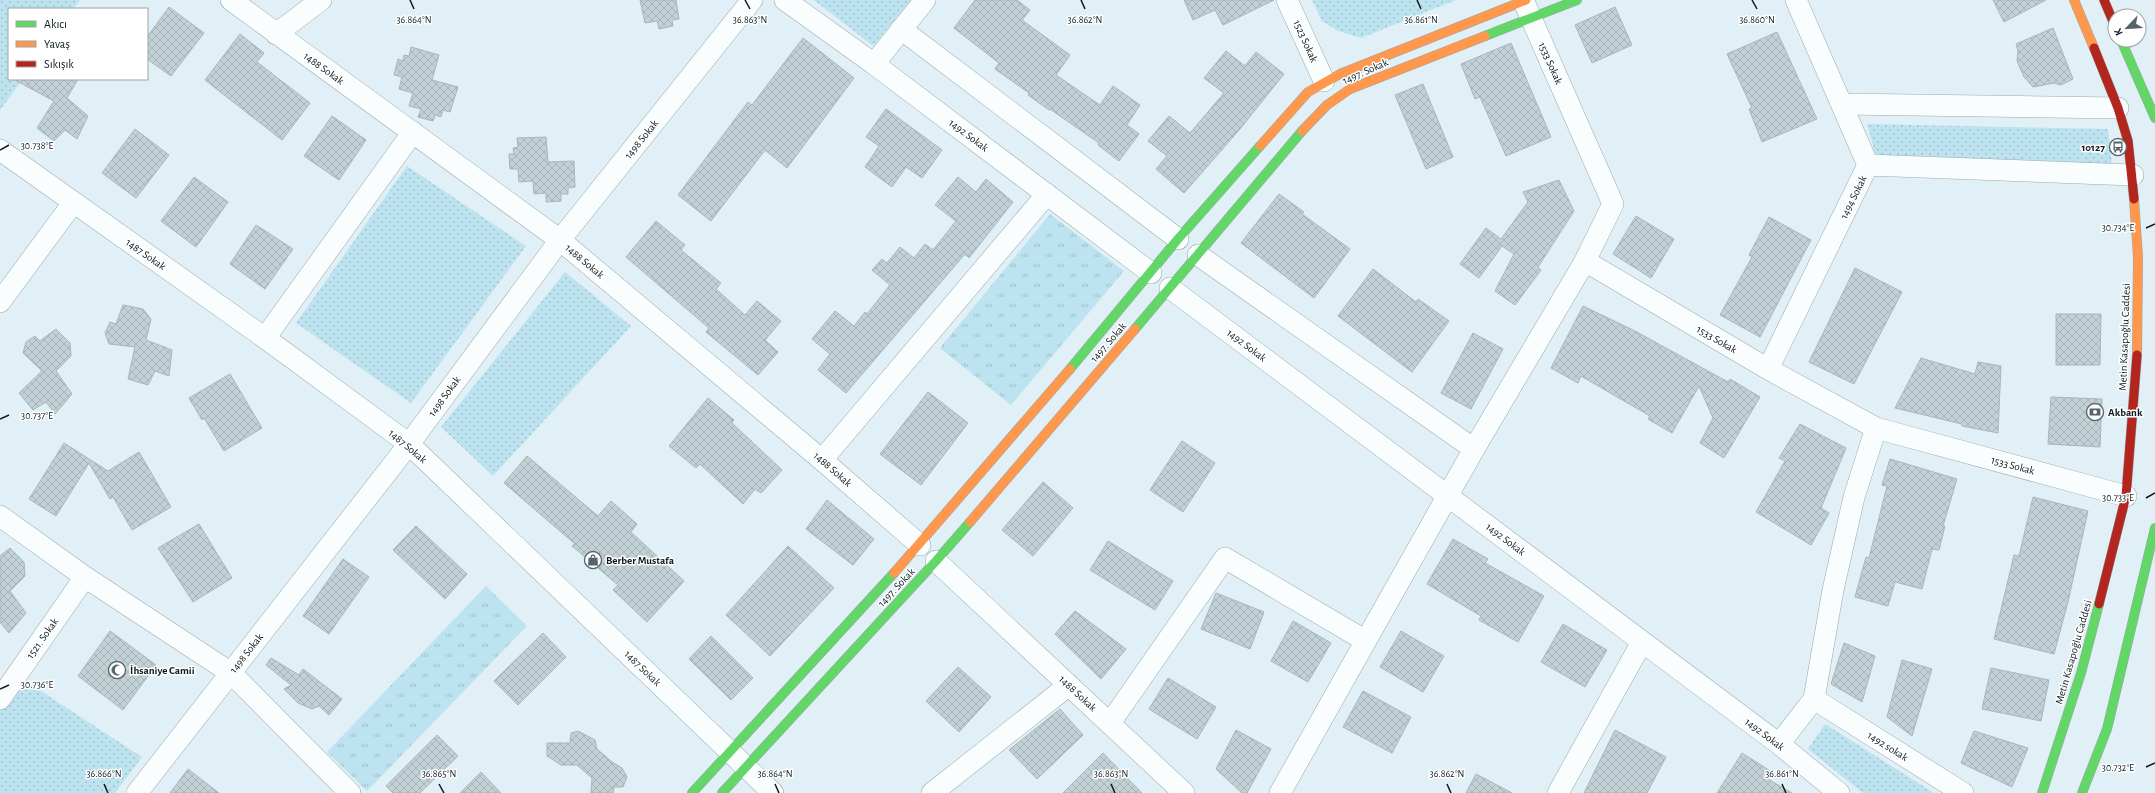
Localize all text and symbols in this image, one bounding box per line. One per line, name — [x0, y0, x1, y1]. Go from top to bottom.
legend — [8, 8, 148, 80]
north arrow — [2107, 8, 2147, 48]
text: 36.864°N — [396, 15, 432, 25]
text: 36.863°N — [733, 15, 767, 25]
text: 36.862°N — [1068, 15, 1102, 25]
text: 36.861°N — [1404, 15, 1438, 25]
text: 36.860°N — [1739, 15, 1775, 25]
text: Akıcı — [44, 18, 67, 30]
street label: 1523 Sokak — [1291, 18, 1320, 64]
text: K — [2112, 26, 2125, 37]
text: Yavaş — [44, 38, 70, 50]
street label: 1533 Sokak — [1536, 41, 1565, 86]
street label: 1488 Sokak — [302, 50, 346, 87]
street label: 1497. Sokak — [1341, 57, 1390, 86]
text: Sıkışık — [44, 58, 74, 70]
street label: 1492 Sokak — [947, 117, 991, 154]
street label: 1498 Sokak — [622, 118, 660, 161]
bus stop icon: 10127 — [2108, 137, 2128, 157]
text: 30.738°E — [21, 141, 53, 151]
place label: 10127 — [2081, 142, 2105, 153]
street label: 1494 Sokak — [1838, 174, 1869, 221]
text: 30.734°E — [2102, 223, 2134, 233]
street label: 1487 Sokak — [124, 237, 168, 272]
street label: 1488 Sokak — [563, 242, 606, 281]
street label: Metin Kasapoğlu Caddesi — [2117, 283, 2132, 391]
street label: 1497. Sokak — [1088, 320, 1128, 364]
street label: 1533 Sokak — [1695, 324, 1739, 355]
street label: 1492 Sokak — [1225, 327, 1269, 364]
street label: 1498 Sokak — [426, 374, 463, 418]
bank icon: Akbank — [2085, 402, 2105, 422]
place label: Akbank — [2108, 407, 2143, 418]
text: 30.737°E — [21, 411, 53, 421]
street label: 1487 Sokak — [387, 427, 429, 465]
street label: 1488 Sokak — [811, 450, 854, 489]
street label: 1533 Sokak — [1990, 454, 2036, 477]
text: 30.733°E — [2102, 493, 2134, 503]
street label: 1492 Sokak — [1484, 521, 1528, 558]
shop icon: Berber Mustafa — [583, 550, 603, 570]
place label: Berber Mustafa — [606, 555, 675, 566]
street label: 1497. Sokak — [876, 566, 917, 609]
street label: Metin Kasapoğlu Caddesi — [2053, 599, 2094, 705]
street label: 1521. Sokak — [24, 616, 60, 661]
street label: 1498 Sokak — [228, 632, 265, 675]
street label: 1487 Sokak — [622, 648, 663, 688]
mosque icon: İhsaniye Camii — [107, 660, 127, 680]
place label: İhsaniye Camii — [130, 665, 195, 676]
street label: 1488 Sokak — [1057, 673, 1098, 713]
text: 30.736°E — [21, 680, 53, 690]
street label: 1492 Sokak — [1743, 716, 1787, 753]
street label: 1492 sokak — [1866, 730, 1910, 763]
text: 30.732°E — [2102, 763, 2134, 773]
text: 36.866°N — [86, 769, 122, 779]
text: 36.865°N — [422, 769, 456, 779]
text: 36.864°N — [757, 769, 793, 779]
text: 36.863°N — [1094, 769, 1128, 779]
text: 36.862°N — [1430, 769, 1464, 779]
text: 36.861°N — [1765, 769, 1799, 779]

